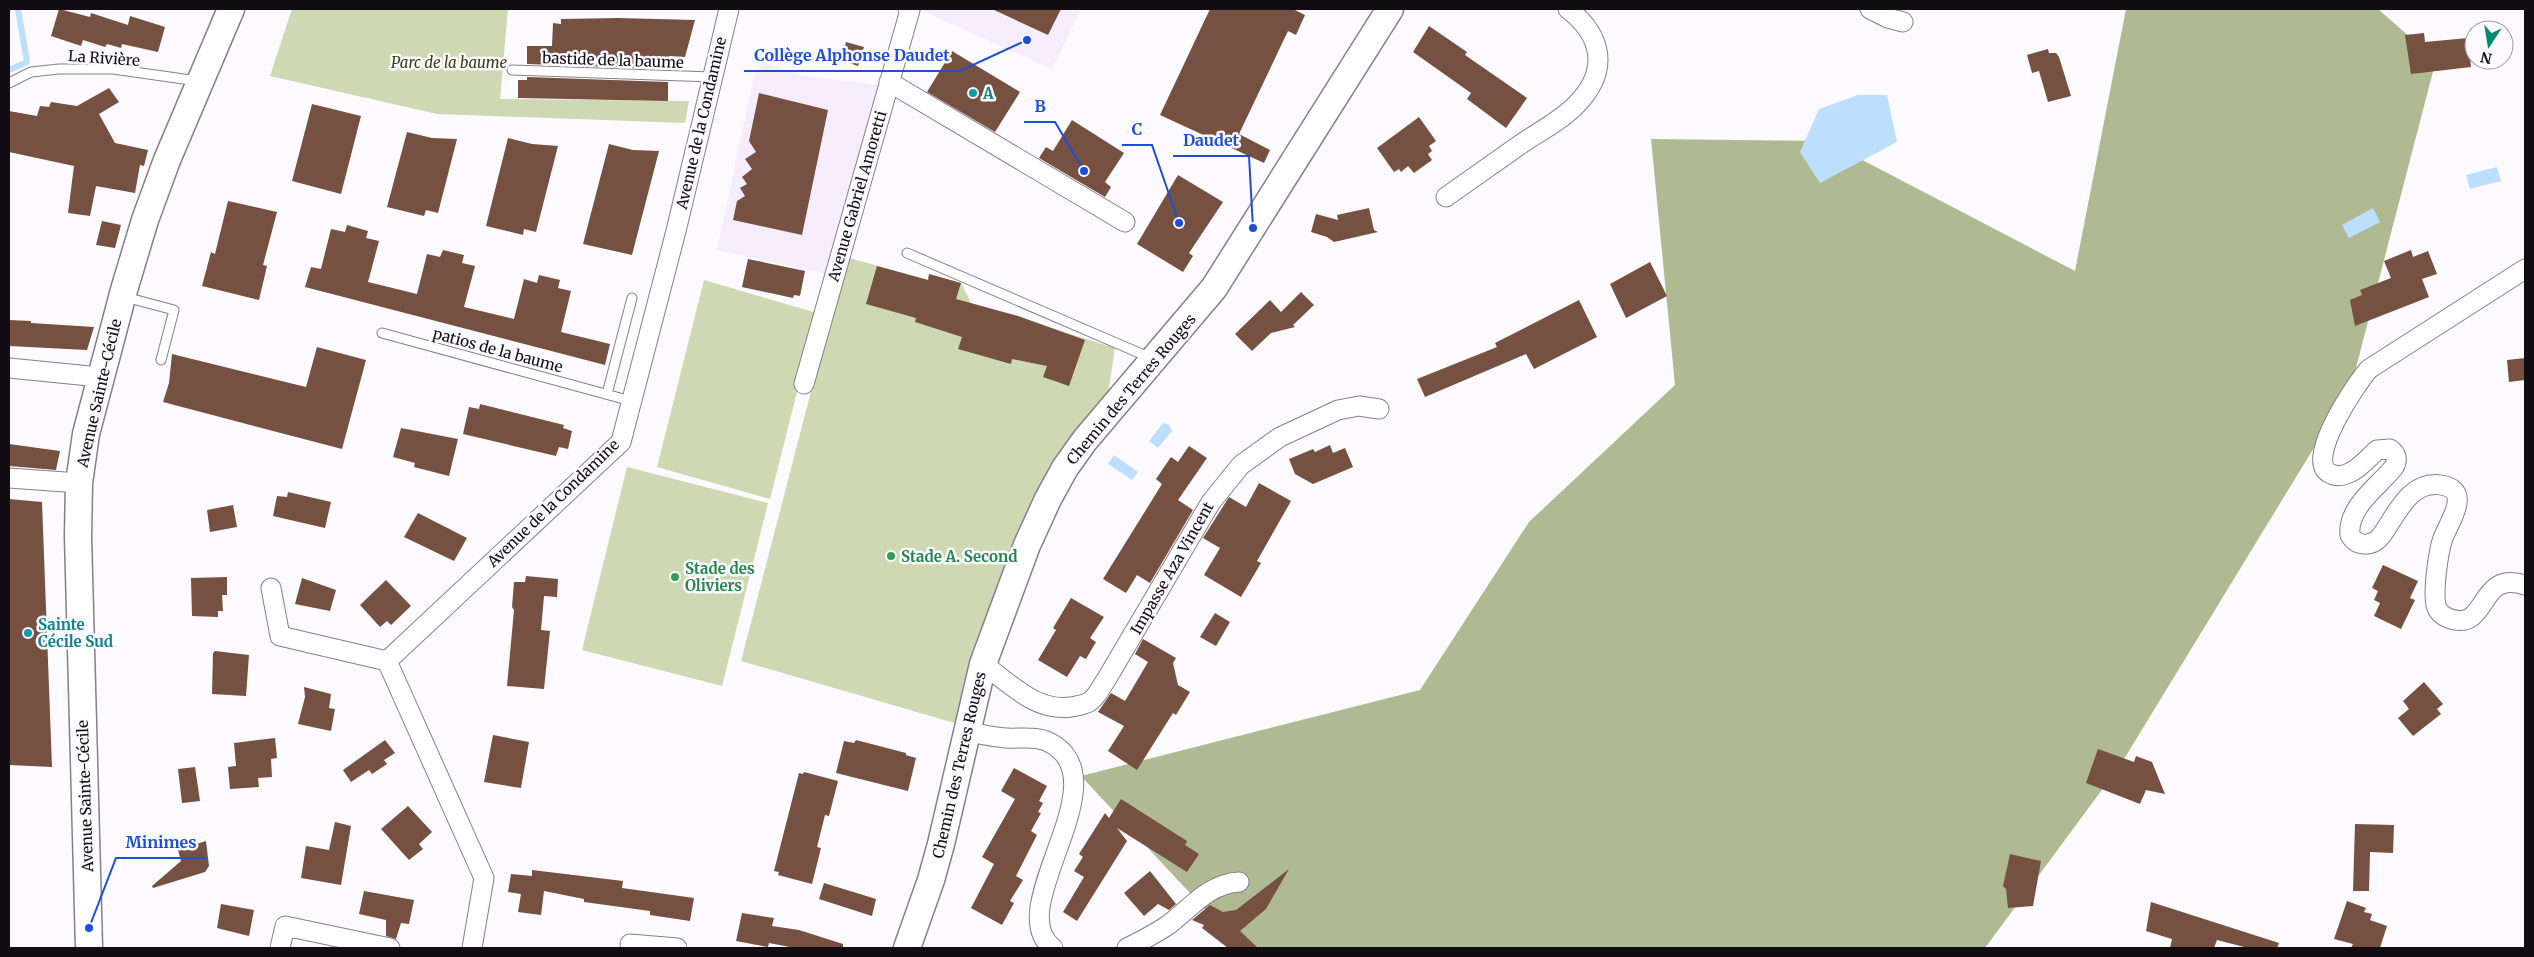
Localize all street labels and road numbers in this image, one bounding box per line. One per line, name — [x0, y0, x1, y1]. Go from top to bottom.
street label: Avenue de la Condamine — [672, 35, 730, 212]
street label: La Rivière — [67, 46, 141, 70]
street label: bastide de la baume — [541, 48, 684, 72]
street label: Avenue Gabriel Amoretti — [823, 108, 891, 284]
street label: Chemin des Terres Rouges — [1062, 310, 1200, 468]
street label: Avenue Sainte-Cécile — [72, 317, 125, 470]
street label: patios de la baume — [431, 324, 565, 376]
street label: Avenue de la Condamine — [482, 435, 623, 572]
street label: Impasse Aza Vincent — [1126, 498, 1218, 638]
street label: Chemin des Terres Rouges — [928, 670, 990, 860]
street label: Avenue Sainte-Cécile — [73, 720, 97, 873]

